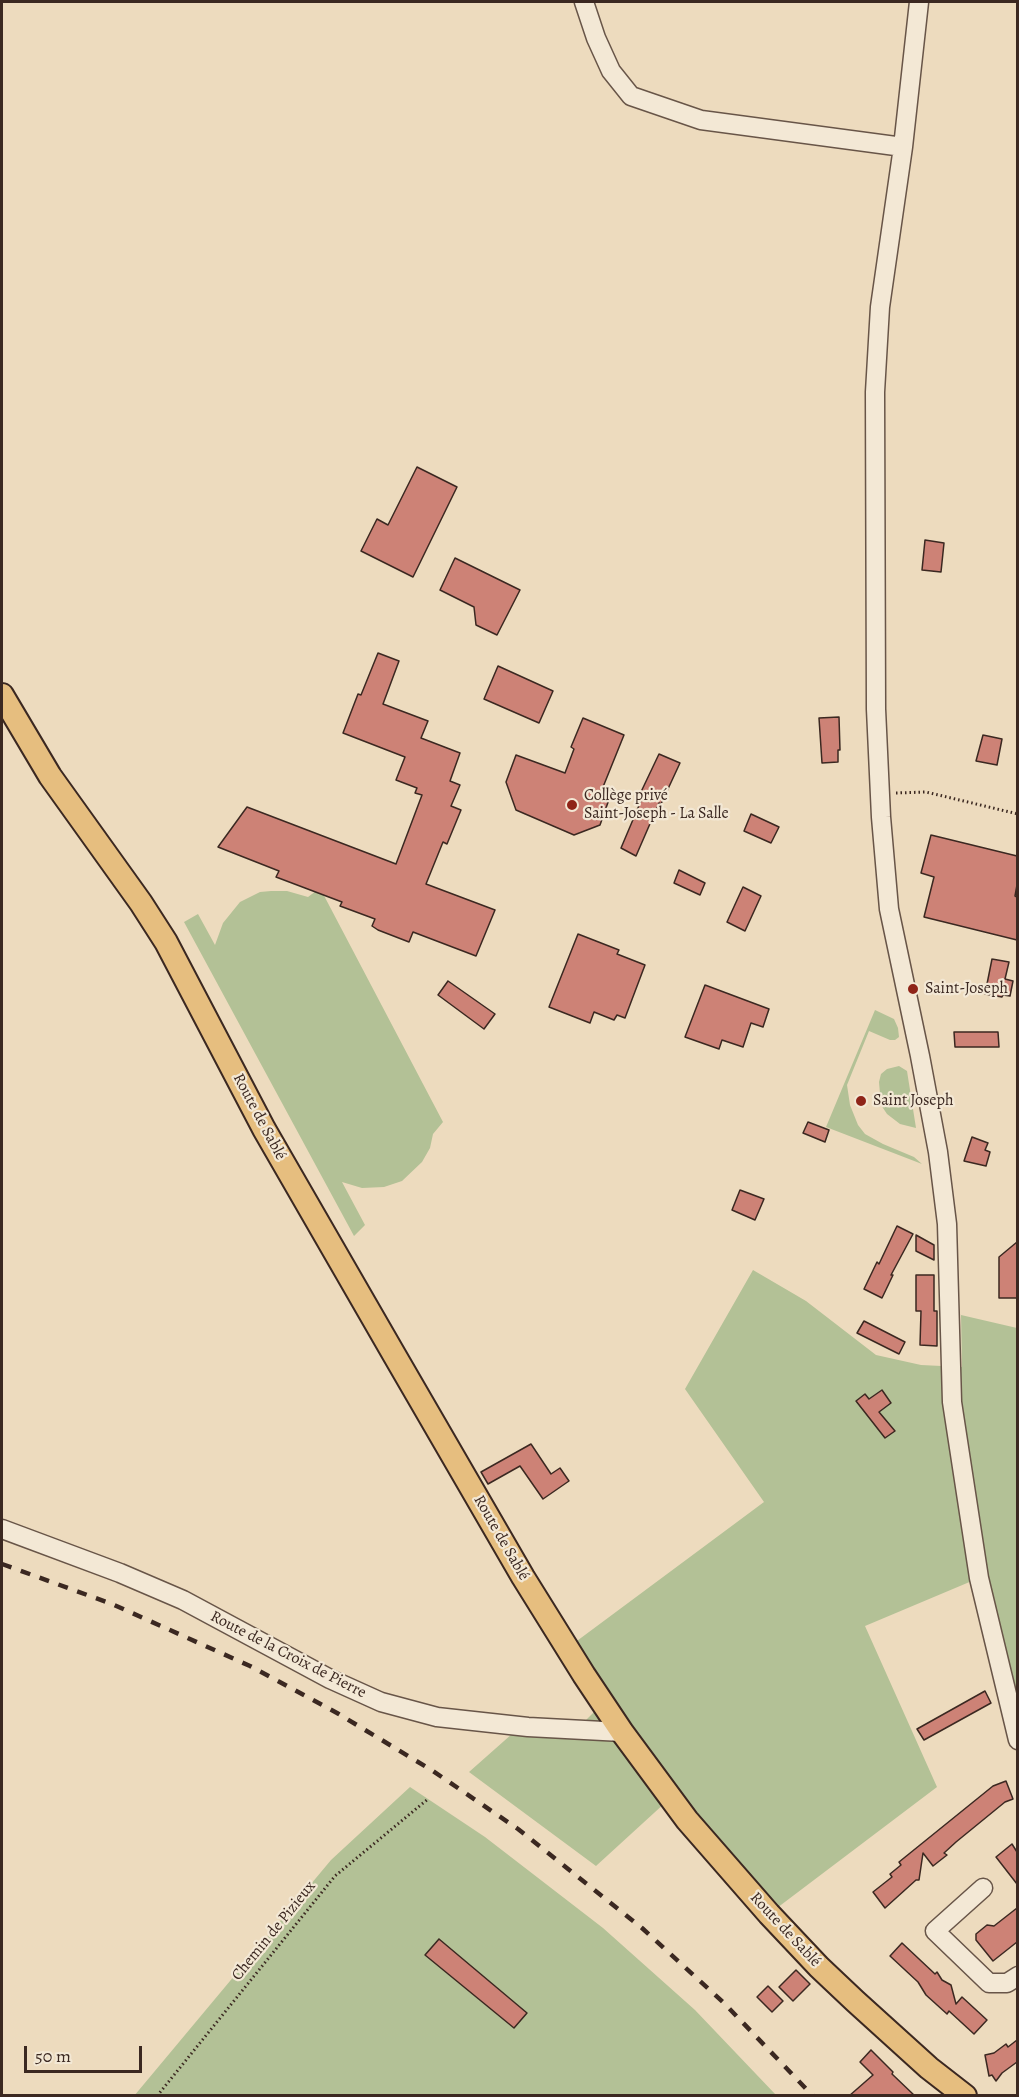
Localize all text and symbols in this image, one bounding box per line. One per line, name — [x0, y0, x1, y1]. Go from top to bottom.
place label: Collège privé Saint-Joseph - La Salle — [584, 786, 729, 824]
marker: Collège privé Saint-Joseph - La Salle — [565, 798, 579, 812]
place label: Saint-Joseph — [925, 979, 1008, 999]
marker: Saint-Joseph — [906, 982, 920, 996]
street label: Route de Sablé — [228, 1070, 290, 1164]
place label: Saint Joseph — [873, 1091, 953, 1111]
marker: Saint Joseph — [854, 1094, 868, 1108]
street label: Route de Sablé — [469, 1492, 533, 1584]
street label: Route de la Croix de Pierre — [207, 1607, 369, 1703]
street label: Chemin de Pizieux — [228, 1877, 320, 1985]
street label: Route de Sablé — [745, 1889, 825, 1971]
scale bar — [27, 2034, 146, 2072]
text: 50 m — [35, 2044, 71, 2068]

